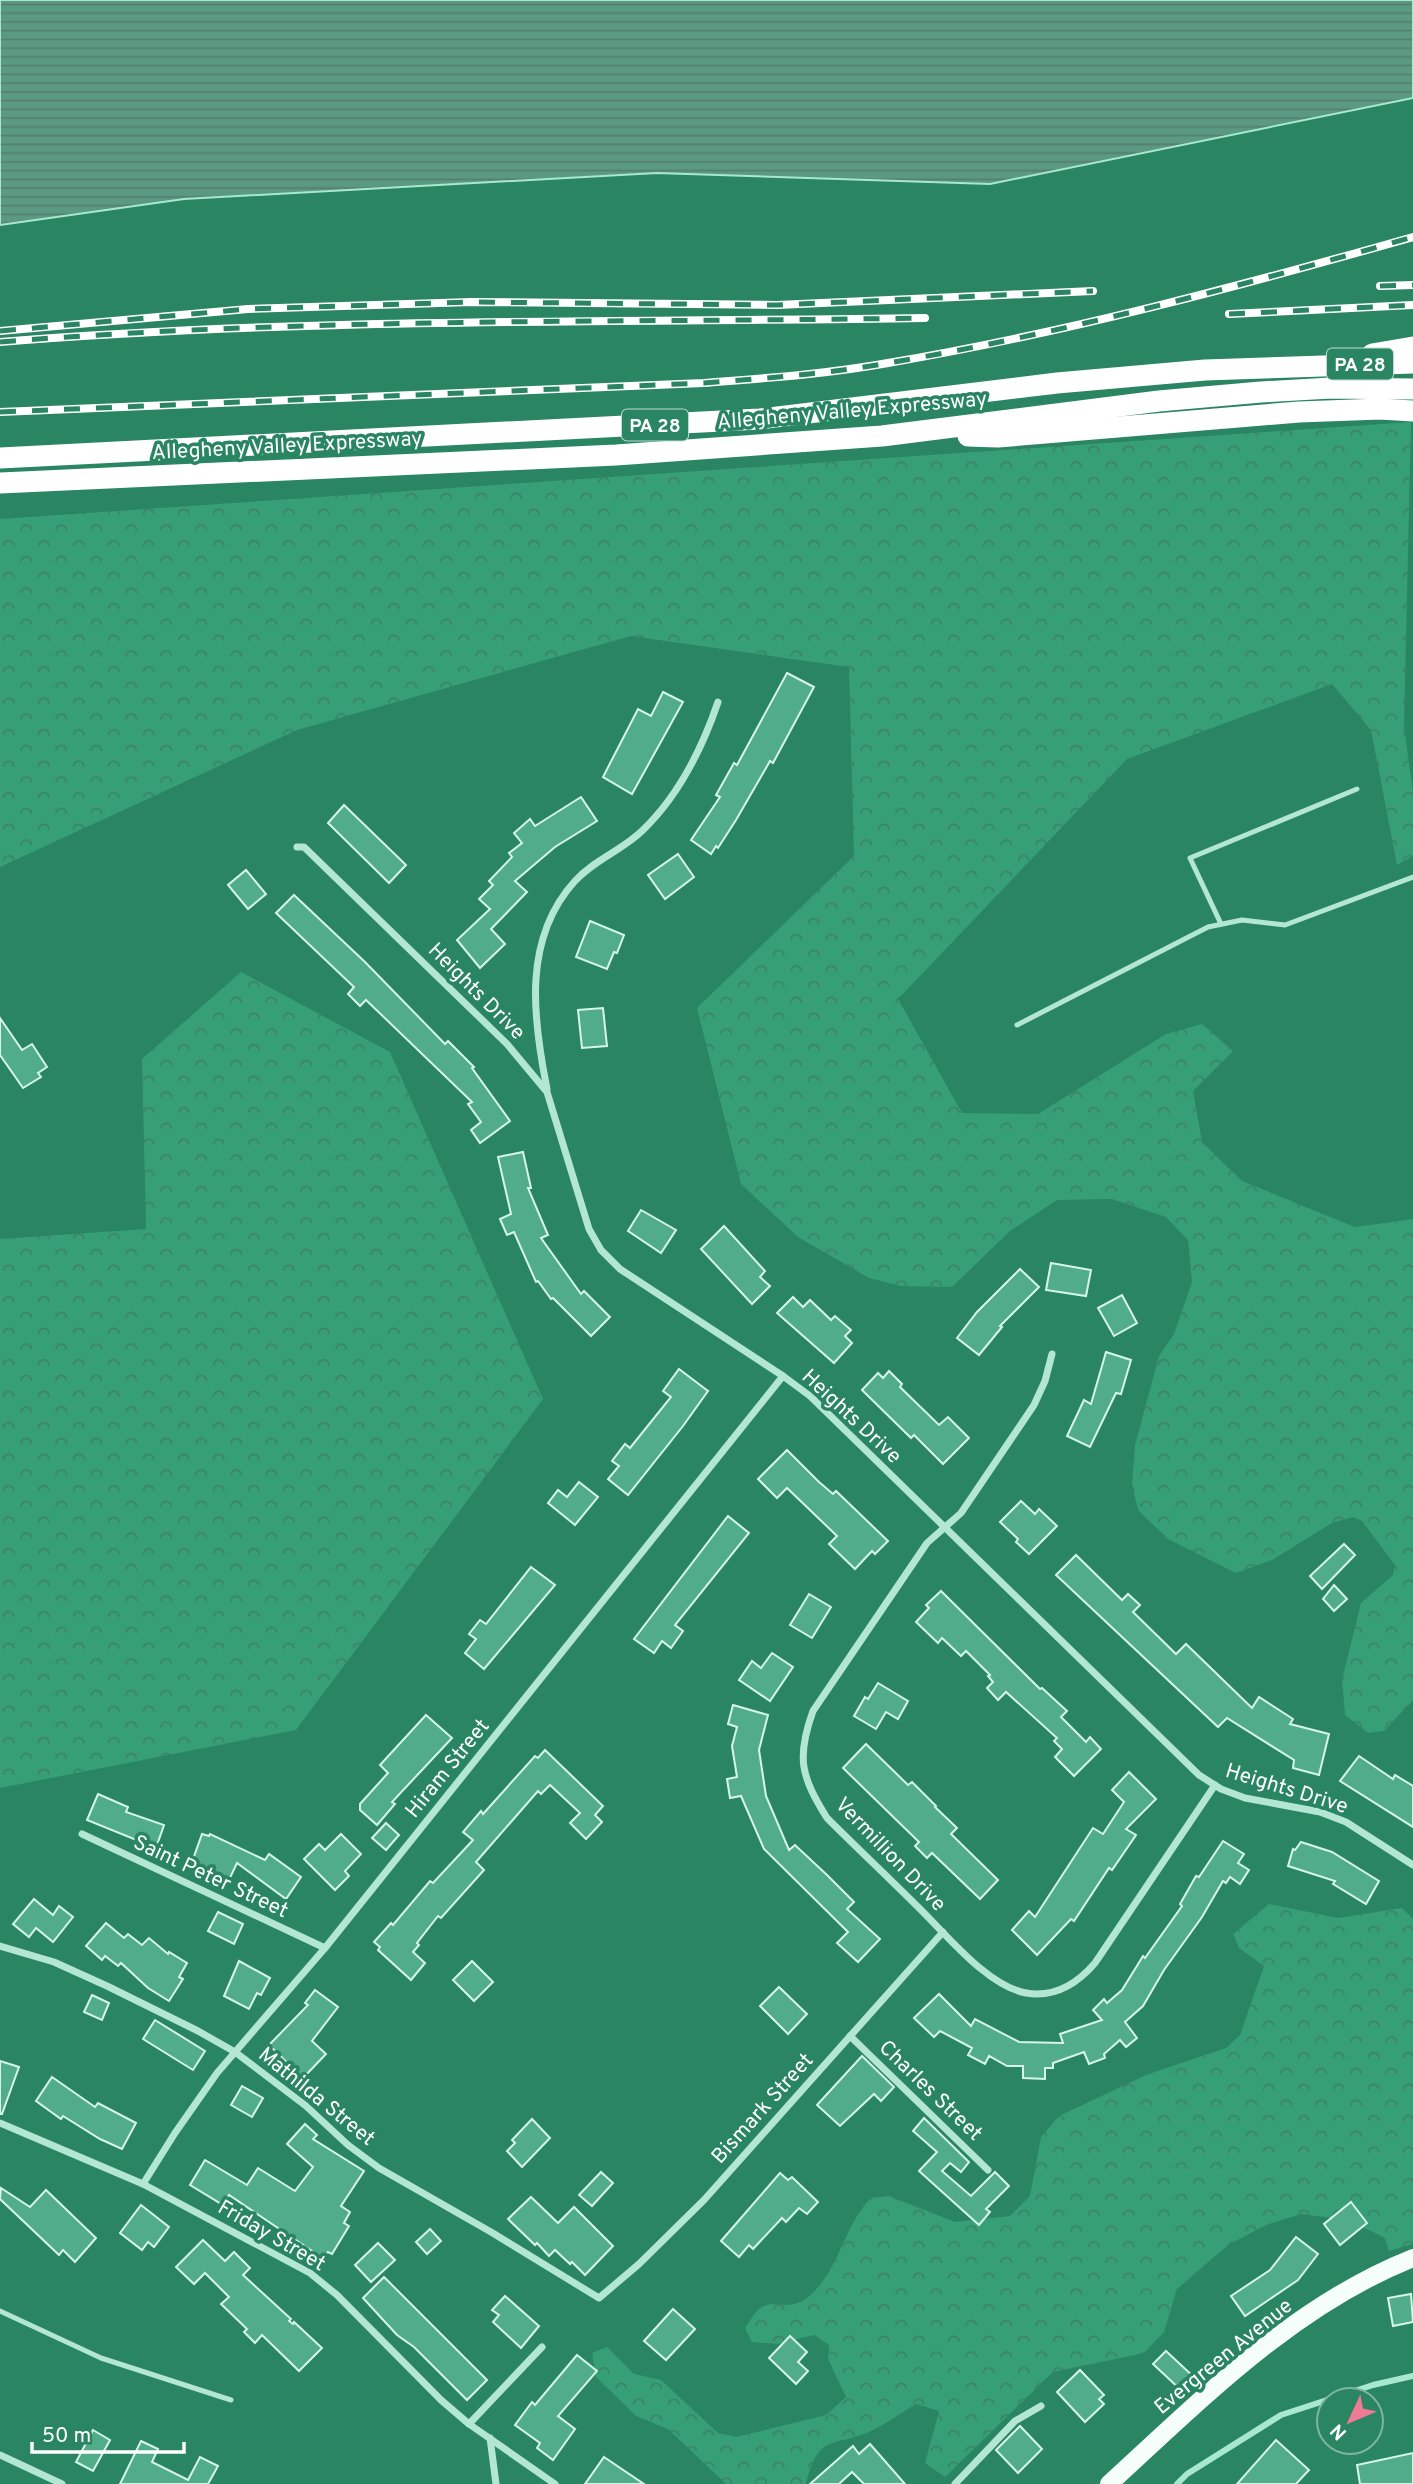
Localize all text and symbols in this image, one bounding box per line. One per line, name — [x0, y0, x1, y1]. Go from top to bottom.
road number: PA 28 — [1327, 348, 1393, 380]
street label: Allegheny Valley Expressway — [716, 386, 988, 437]
road number: PA 28 — [622, 410, 688, 440]
street label: Allegheny Valley Expressway — [151, 426, 423, 467]
street label: Heights Drive — [421, 938, 530, 1047]
street label: Heights Drive — [795, 1364, 907, 1470]
street label: Hiram Street — [400, 1714, 496, 1824]
street label: Heights Drive — [1222, 1758, 1351, 1821]
street label: Vermillion Drive — [829, 1792, 951, 1918]
street label: Saint Peter Street — [129, 1830, 292, 1925]
street label: Charles Street — [872, 2035, 988, 2147]
street label: Mathilda Street — [252, 2042, 380, 2153]
street label: Bismark Street — [706, 2048, 820, 2170]
street label: Friday Street — [212, 2195, 330, 2278]
street label: Evergreen Avenue — [1149, 2293, 1299, 2421]
north arrow — [1315, 2386, 1385, 2456]
scale bar — [32, 2410, 184, 2454]
text: N — [1326, 2418, 1353, 2445]
text: 50 m — [42, 2423, 91, 2450]

